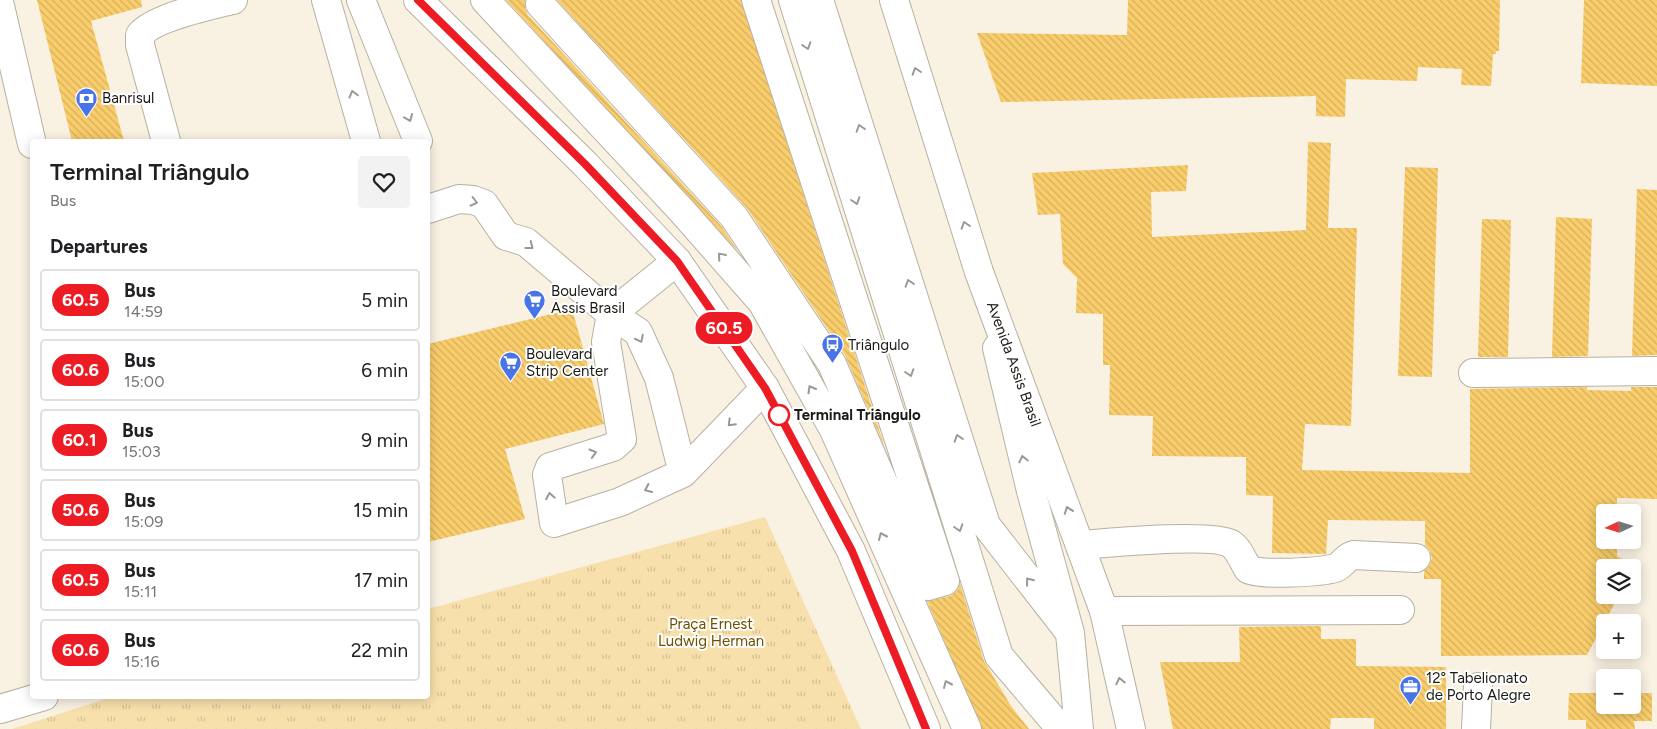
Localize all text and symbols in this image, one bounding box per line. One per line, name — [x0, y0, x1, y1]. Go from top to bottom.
one-way arrow — [802, 42, 812, 50]
one-way arrow — [911, 67, 921, 75]
bank icon: Banrisul — [74, 86, 98, 117]
place label: Banrisul — [102, 89, 154, 107]
one-way arrow — [348, 90, 359, 99]
one-way arrow — [402, 113, 413, 122]
one-way arrow — [856, 124, 866, 133]
button: heart — [358, 156, 410, 208]
text: Terminal Triângulo — [50, 157, 249, 186]
text: Bus — [50, 191, 76, 210]
one-way arrow — [470, 196, 479, 207]
one-way arrow — [850, 197, 860, 205]
one-way arrow — [960, 222, 970, 230]
text: Departures — [50, 235, 148, 258]
one-way arrow — [524, 240, 534, 249]
one-way arrow — [717, 252, 726, 261]
text: Bus — [124, 279, 155, 302]
one-way arrow — [905, 279, 915, 288]
place label: Boulevard Assis Brasil — [551, 282, 625, 317]
supermarket icon: Boulevard Assis Brasil — [523, 288, 547, 319]
text: 60.5 — [62, 289, 99, 311]
text: 5 min — [361, 289, 408, 312]
street label: Avenida Assis Brasil — [983, 299, 1045, 429]
text: 14:59 — [124, 302, 163, 321]
line badge: 60.5 — [689, 312, 759, 344]
text: 60.5 — [705, 317, 743, 339]
bus stop icon: Triângulo — [820, 333, 844, 364]
one-way arrow — [634, 334, 645, 343]
place label: Triângulo — [848, 336, 910, 354]
place label: Boulevard Strip Center — [526, 345, 608, 380]
text: Bus — [124, 349, 155, 372]
supermarket icon: Boulevard Strip Center — [498, 351, 522, 382]
text: 60.6 — [62, 359, 99, 381]
text: 6 min — [361, 359, 408, 382]
one-way arrow — [905, 368, 915, 377]
text: 15:00 — [124, 372, 164, 391]
one-way arrow — [808, 386, 818, 395]
marker: Terminal Triângulo — [768, 404, 790, 426]
place label: Terminal Triângulo — [794, 406, 921, 424]
one-way arrow — [728, 417, 737, 426]
text: Bus — [122, 419, 153, 442]
text: 60.1 — [62, 429, 97, 451]
text: 9 min — [361, 429, 408, 452]
one-way arrow — [954, 434, 964, 443]
text: 15:03 — [122, 442, 161, 461]
one-way arrow — [589, 449, 597, 459]
one-way arrow — [1018, 455, 1029, 464]
one-way arrow — [644, 483, 653, 493]
text: Bus — [124, 489, 155, 512]
one-way arrow — [545, 492, 555, 501]
text: 50.6 — [62, 499, 99, 521]
text: 15 min — [353, 499, 408, 522]
north arrow — [1596, 504, 1641, 549]
map controls — [1596, 504, 1641, 714]
one-way arrow — [1064, 506, 1074, 514]
text: 15:09 — [124, 512, 163, 531]
one-way arrow — [953, 523, 963, 532]
one-way arrow — [879, 532, 889, 541]
text: Bus — [124, 559, 155, 582]
button: layers — [1596, 559, 1641, 604]
text: 60.5 — [62, 569, 99, 591]
text: 17 min — [354, 569, 408, 592]
one-way arrow — [1027, 578, 1035, 587]
text: 15:11 — [124, 582, 157, 601]
button: + — [1596, 614, 1641, 659]
park label: Praça Ernest Ludwig Herman — [658, 615, 764, 650]
text: Bus — [124, 629, 155, 652]
text: 60.6 — [62, 639, 99, 661]
text: 22 min — [351, 639, 408, 662]
text: 15:16 — [124, 652, 160, 671]
place label: 12° Tabelionato de Porto Alegre — [1426, 669, 1531, 704]
button: − — [1596, 669, 1641, 714]
office icon: 12° Tabelionato de Porto Alegre — [1398, 675, 1422, 706]
one-way arrow — [1115, 677, 1126, 686]
one-way arrow — [943, 680, 954, 689]

